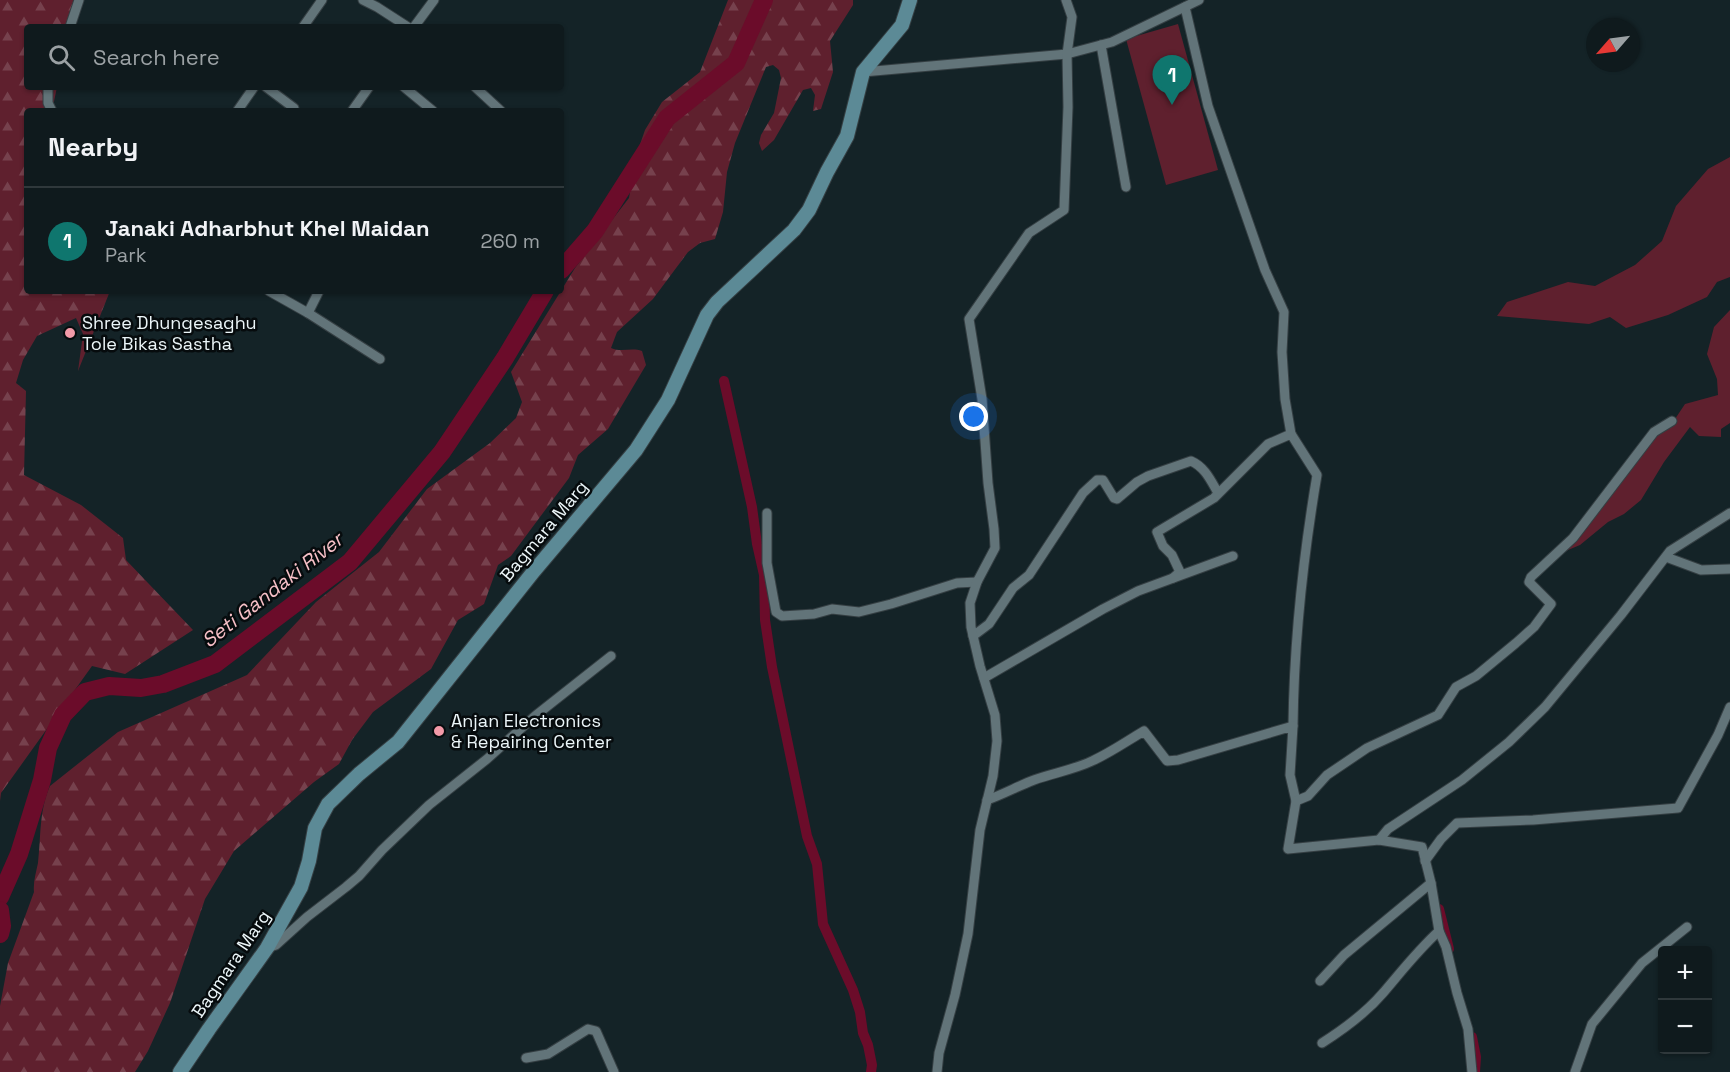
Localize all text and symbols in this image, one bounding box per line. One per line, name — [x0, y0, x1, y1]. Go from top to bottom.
north arrow — [1586, 18, 1640, 72]
search box — [24, 24, 564, 90]
icon: search — [45, 41, 78, 74]
text: Search here — [93, 43, 220, 71]
pin: 1 — [1152, 56, 1192, 105]
text: Nearby — [48, 130, 138, 164]
text: Janaki Adharbhut Khel Maidan — [105, 214, 430, 242]
text: 1 — [63, 228, 72, 254]
text: 260 m — [481, 228, 540, 254]
text: Park — [105, 242, 147, 268]
place label: Shree Dhungesaghu Tole Bikas Sastha — [82, 311, 257, 355]
marker: Shree Dhungesaghu Tole Bikas Sastha — [63, 326, 77, 340]
your location — [959, 402, 988, 431]
street label: Bagmara Marg — [495, 475, 593, 586]
water label: Seti Gandaki River — [196, 525, 350, 653]
place label: Anjan Electronics & Repairing Center — [451, 709, 612, 753]
marker: Anjan Electronics & Repairing Center — [432, 724, 446, 738]
street label: Bagmara Marg — [186, 906, 275, 1022]
map controls — [1658, 946, 1712, 1054]
button: + — [1658, 946, 1712, 1000]
button: − — [1658, 1000, 1712, 1054]

